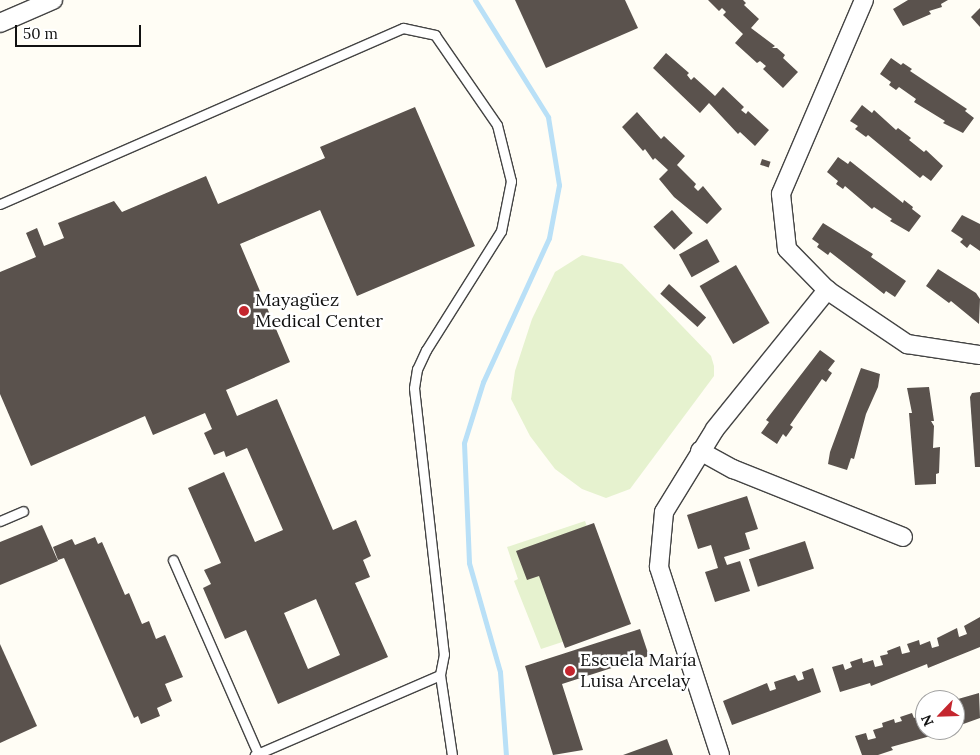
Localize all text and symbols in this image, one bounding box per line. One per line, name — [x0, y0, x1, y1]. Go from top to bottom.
scale bar — [18, 15, 144, 47]
text: 50 m — [23, 24, 58, 43]
place label: Mayagüez Medical Center — [255, 290, 383, 332]
marker: Mayagüez Medical Center — [237, 304, 251, 318]
place label: Escuela María Luisa Arcelay — [580, 650, 696, 692]
marker: Escuela María Luisa Arcelay — [564, 665, 576, 677]
north arrow — [915, 690, 965, 740]
text: N — [917, 712, 938, 729]

